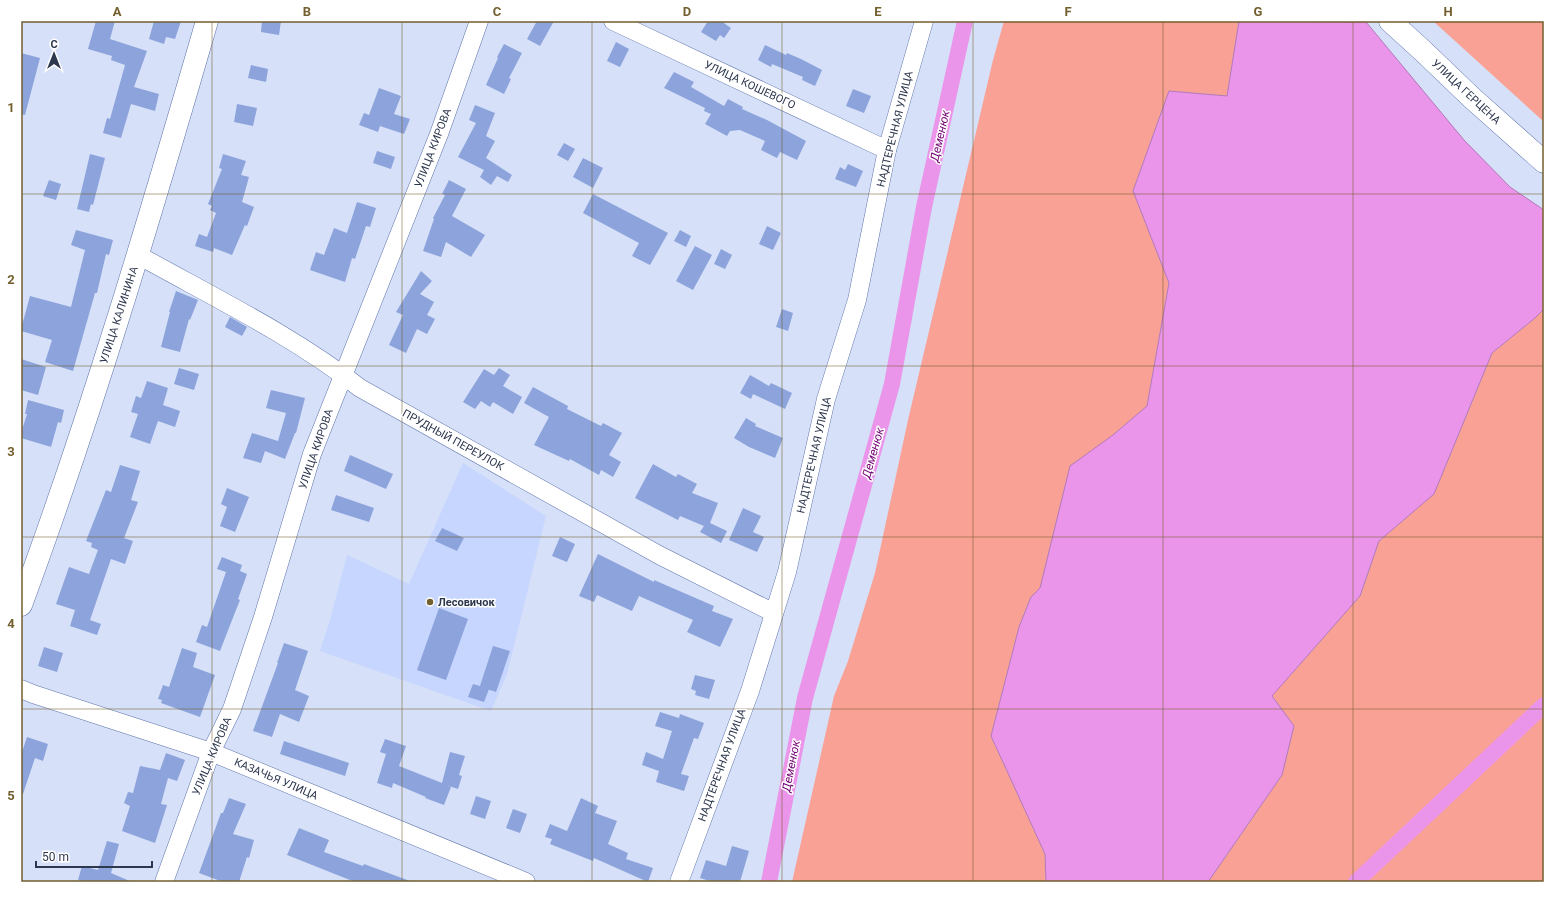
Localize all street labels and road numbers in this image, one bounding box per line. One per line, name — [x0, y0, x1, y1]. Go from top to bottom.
street label: УЛИЦА ГЕРЦЕНА — [1429, 57, 1504, 128]
street label: УЛИЦА КОШЕВОГО — [702, 58, 798, 112]
street label: НАДТЕРЕЧНАЯ УЛИЦА — [874, 69, 916, 188]
street label: УЛИЦА КИРОВА — [412, 106, 454, 189]
street label: УЛИЦА КАЛИНИНА — [97, 264, 141, 365]
street label: НАДТЕРЕЧНАЯ УЛИЦА — [794, 395, 834, 515]
street label: УЛИЦА КИРОВА — [296, 407, 336, 491]
street label: ПРУДНЫЙ ПЕРЕУЛОК — [400, 407, 507, 474]
street label: НАДТЕРЕЧНАЯ УЛИЦА — [695, 706, 749, 823]
street label: УЛИЦА КИРОВА — [190, 714, 235, 797]
street label: КАЗАЧЬЯ УЛИЦА — [232, 756, 320, 803]

